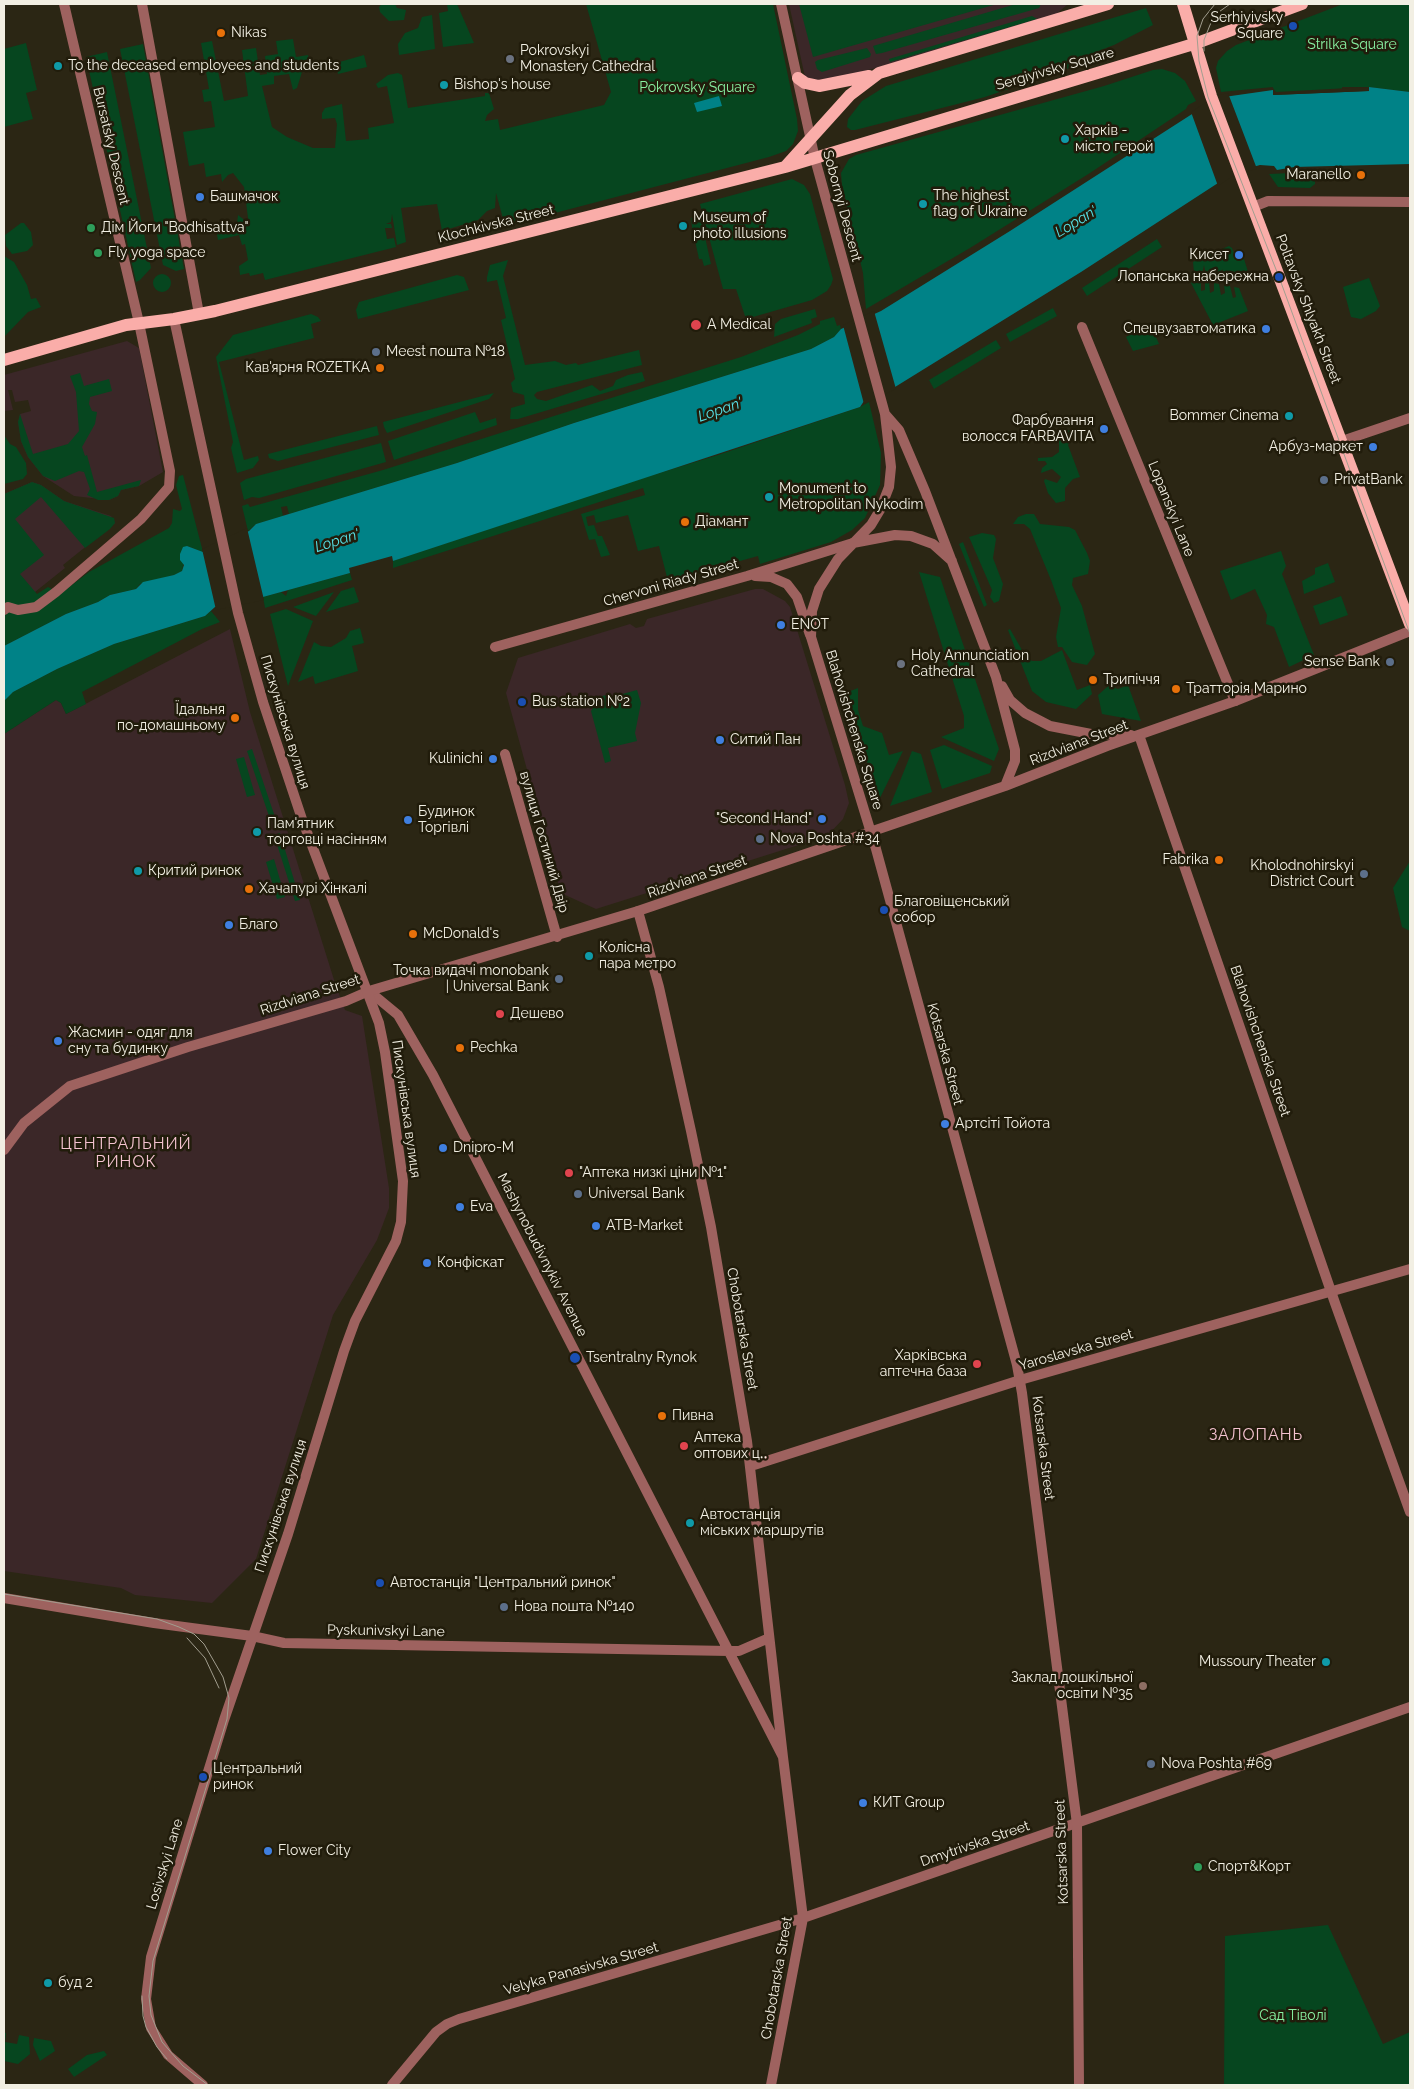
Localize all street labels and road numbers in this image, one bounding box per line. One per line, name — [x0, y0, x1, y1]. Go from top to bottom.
street label: Sergiyivsky Square — [994, 44, 1116, 94]
street label: Bursatsky Descent — [89, 85, 133, 207]
street label: Sobornyi Descent — [819, 149, 865, 263]
street label: Klochkivska Street — [436, 201, 556, 247]
street label: Poltavsky Shlyakh Street — [1272, 232, 1344, 386]
street label: Lopanskyi Lane — [1144, 459, 1198, 559]
street label: Chervoni Riady Street — [602, 556, 740, 610]
street label: Blahovishchenska Square — [822, 648, 886, 812]
street label: Пискунівська вулиця — [257, 653, 313, 791]
street label: Rizdviana Street — [1027, 717, 1131, 769]
street label: вулиця Гостиний Двір — [516, 769, 572, 915]
street label: Rizdviana Street — [645, 852, 749, 902]
street label: Blahovishchenska Street — [1226, 963, 1294, 1119]
street label: Rizdviana Street — [258, 971, 362, 1019]
street label: Kotsarska Street — [923, 1001, 967, 1107]
street label: Пискунівська вулиця — [388, 1039, 424, 1179]
street label: Mashynobudivnykiv Avenue — [493, 1171, 591, 1339]
street label: Chobotarska Street — [723, 1266, 761, 1392]
street label: Yaroslavska Street — [1017, 1326, 1135, 1374]
street label: Kotsarska Street — [1028, 1395, 1058, 1501]
street label: Пискунівська вулиця — [251, 1437, 311, 1575]
street label: Pyskunivskyi Lane — [327, 1622, 445, 1640]
street label: Kotsarska Street — [1052, 1799, 1072, 1905]
street label: Losivskyi Lane — [143, 1817, 187, 1911]
street label: Dmytrivska Street — [918, 1817, 1032, 1871]
street label: Chobotarska Street — [758, 1915, 796, 2041]
street label: Velyka Panasivska Street — [502, 1939, 660, 1999]

